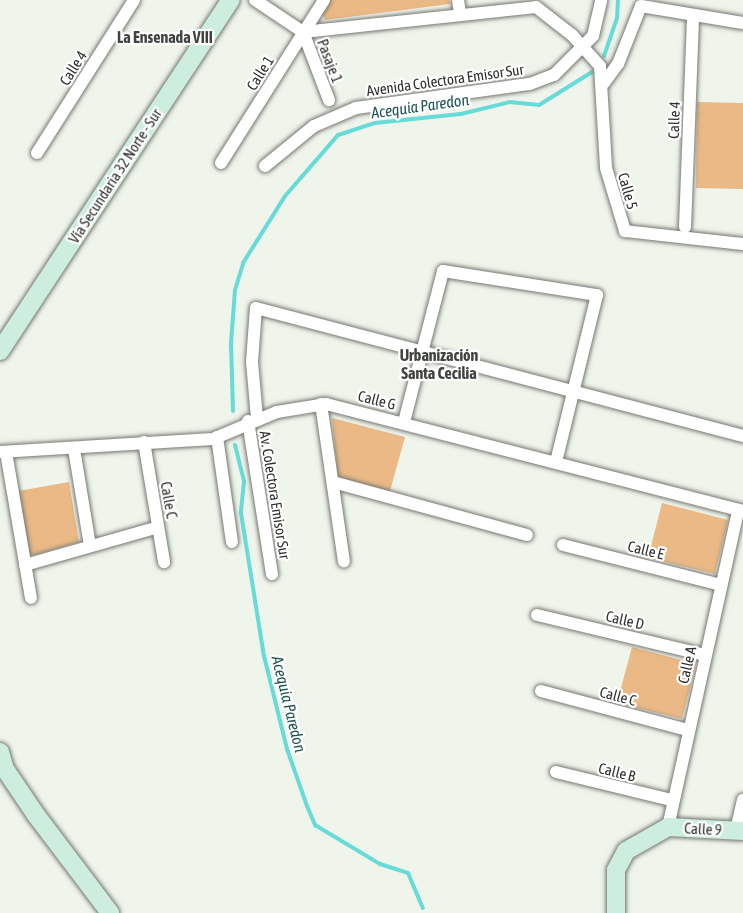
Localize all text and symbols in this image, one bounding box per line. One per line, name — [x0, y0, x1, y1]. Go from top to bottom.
district label: La Ensenada VIII — [117, 27, 213, 47]
street label: Pasaje 1 — [313, 36, 347, 86]
street label: Calle 4 — [55, 47, 91, 89]
street label: Calle 1 — [242, 52, 278, 94]
street label: Avenida Colectora Emisor Sur — [365, 60, 525, 100]
water label: Acequia Paredon — [370, 90, 470, 122]
street label: Calle 4 — [664, 101, 684, 139]
street label: Vía Secundaria 32 Norte - Sur — [65, 105, 165, 247]
street label: Calle 5 — [614, 171, 642, 211]
district label: Urbanización Santa Cecilia — [400, 345, 478, 383]
street label: Calle G — [356, 387, 398, 413]
street label: Av. Colectora Emisor Sur — [256, 430, 294, 560]
street label: Calle C — [157, 480, 181, 520]
street label: Calle E — [626, 537, 666, 563]
street label: Calle D — [604, 607, 646, 633]
street label: Calle A — [674, 645, 700, 685]
water label: Acequia Paredon — [268, 654, 310, 754]
street label: Calle C — [598, 683, 638, 709]
street label: Calle B — [597, 759, 637, 785]
street label: Calle 9 — [684, 819, 722, 839]

